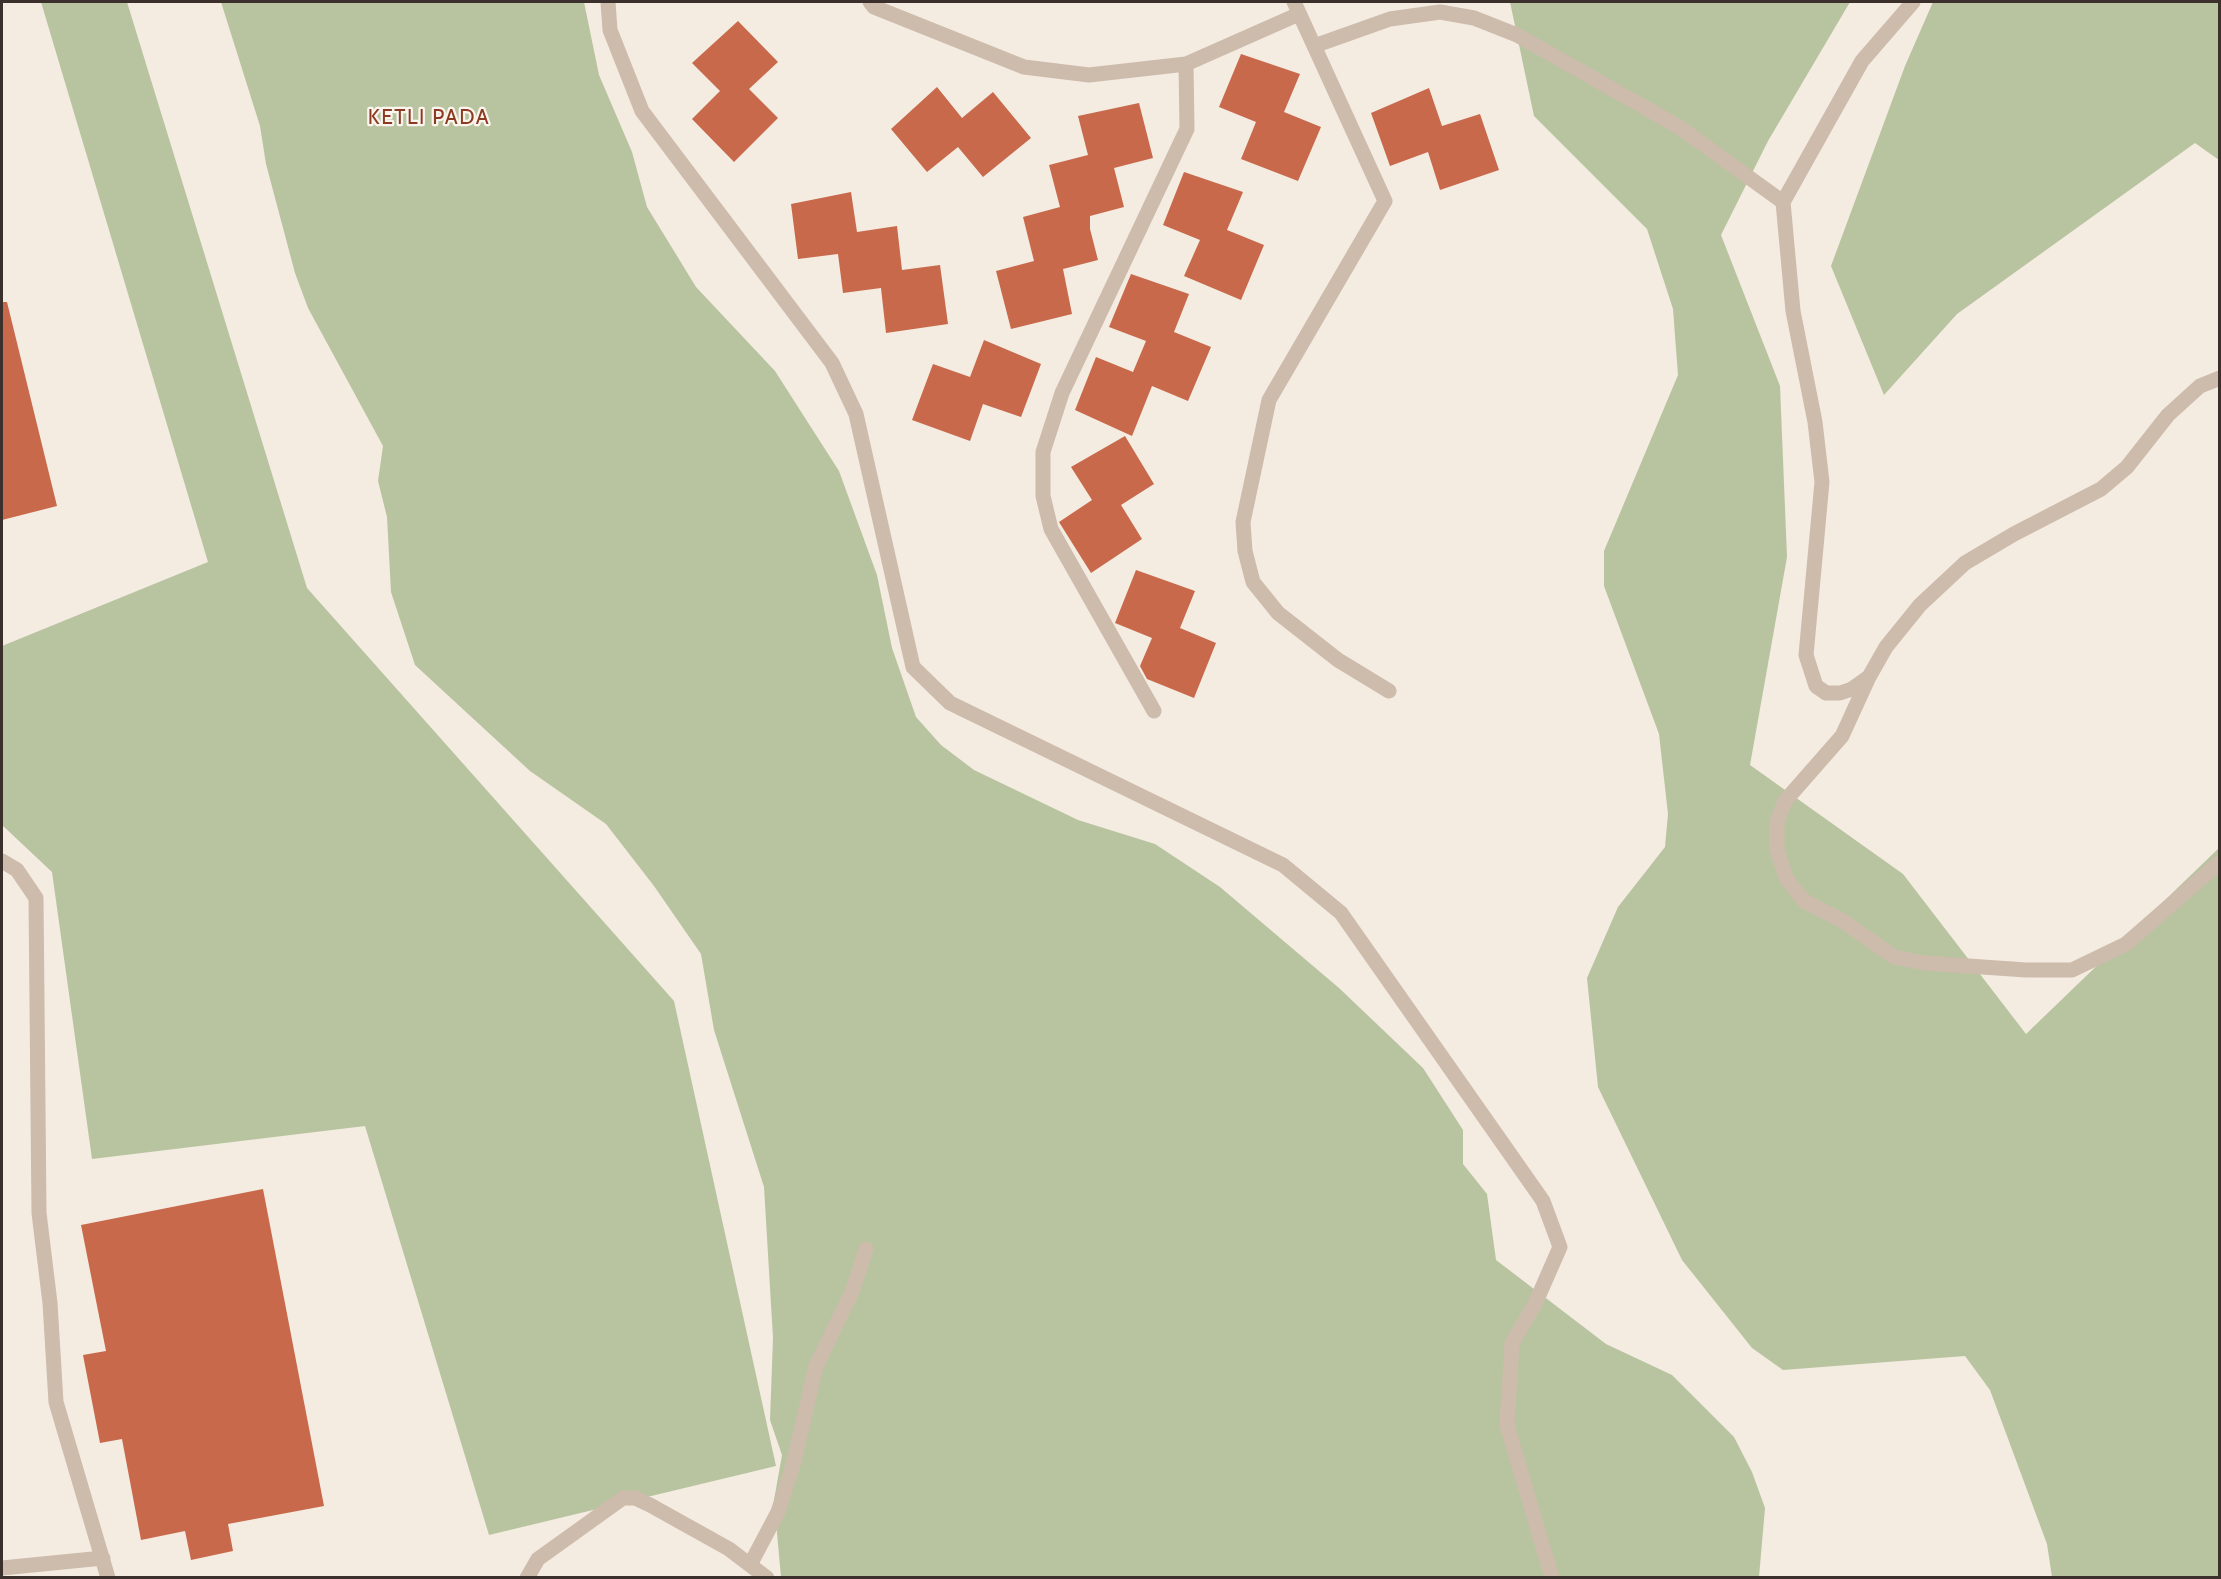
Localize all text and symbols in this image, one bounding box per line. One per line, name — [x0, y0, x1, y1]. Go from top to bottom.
district label: KETLI PADA — [368, 105, 490, 131]

